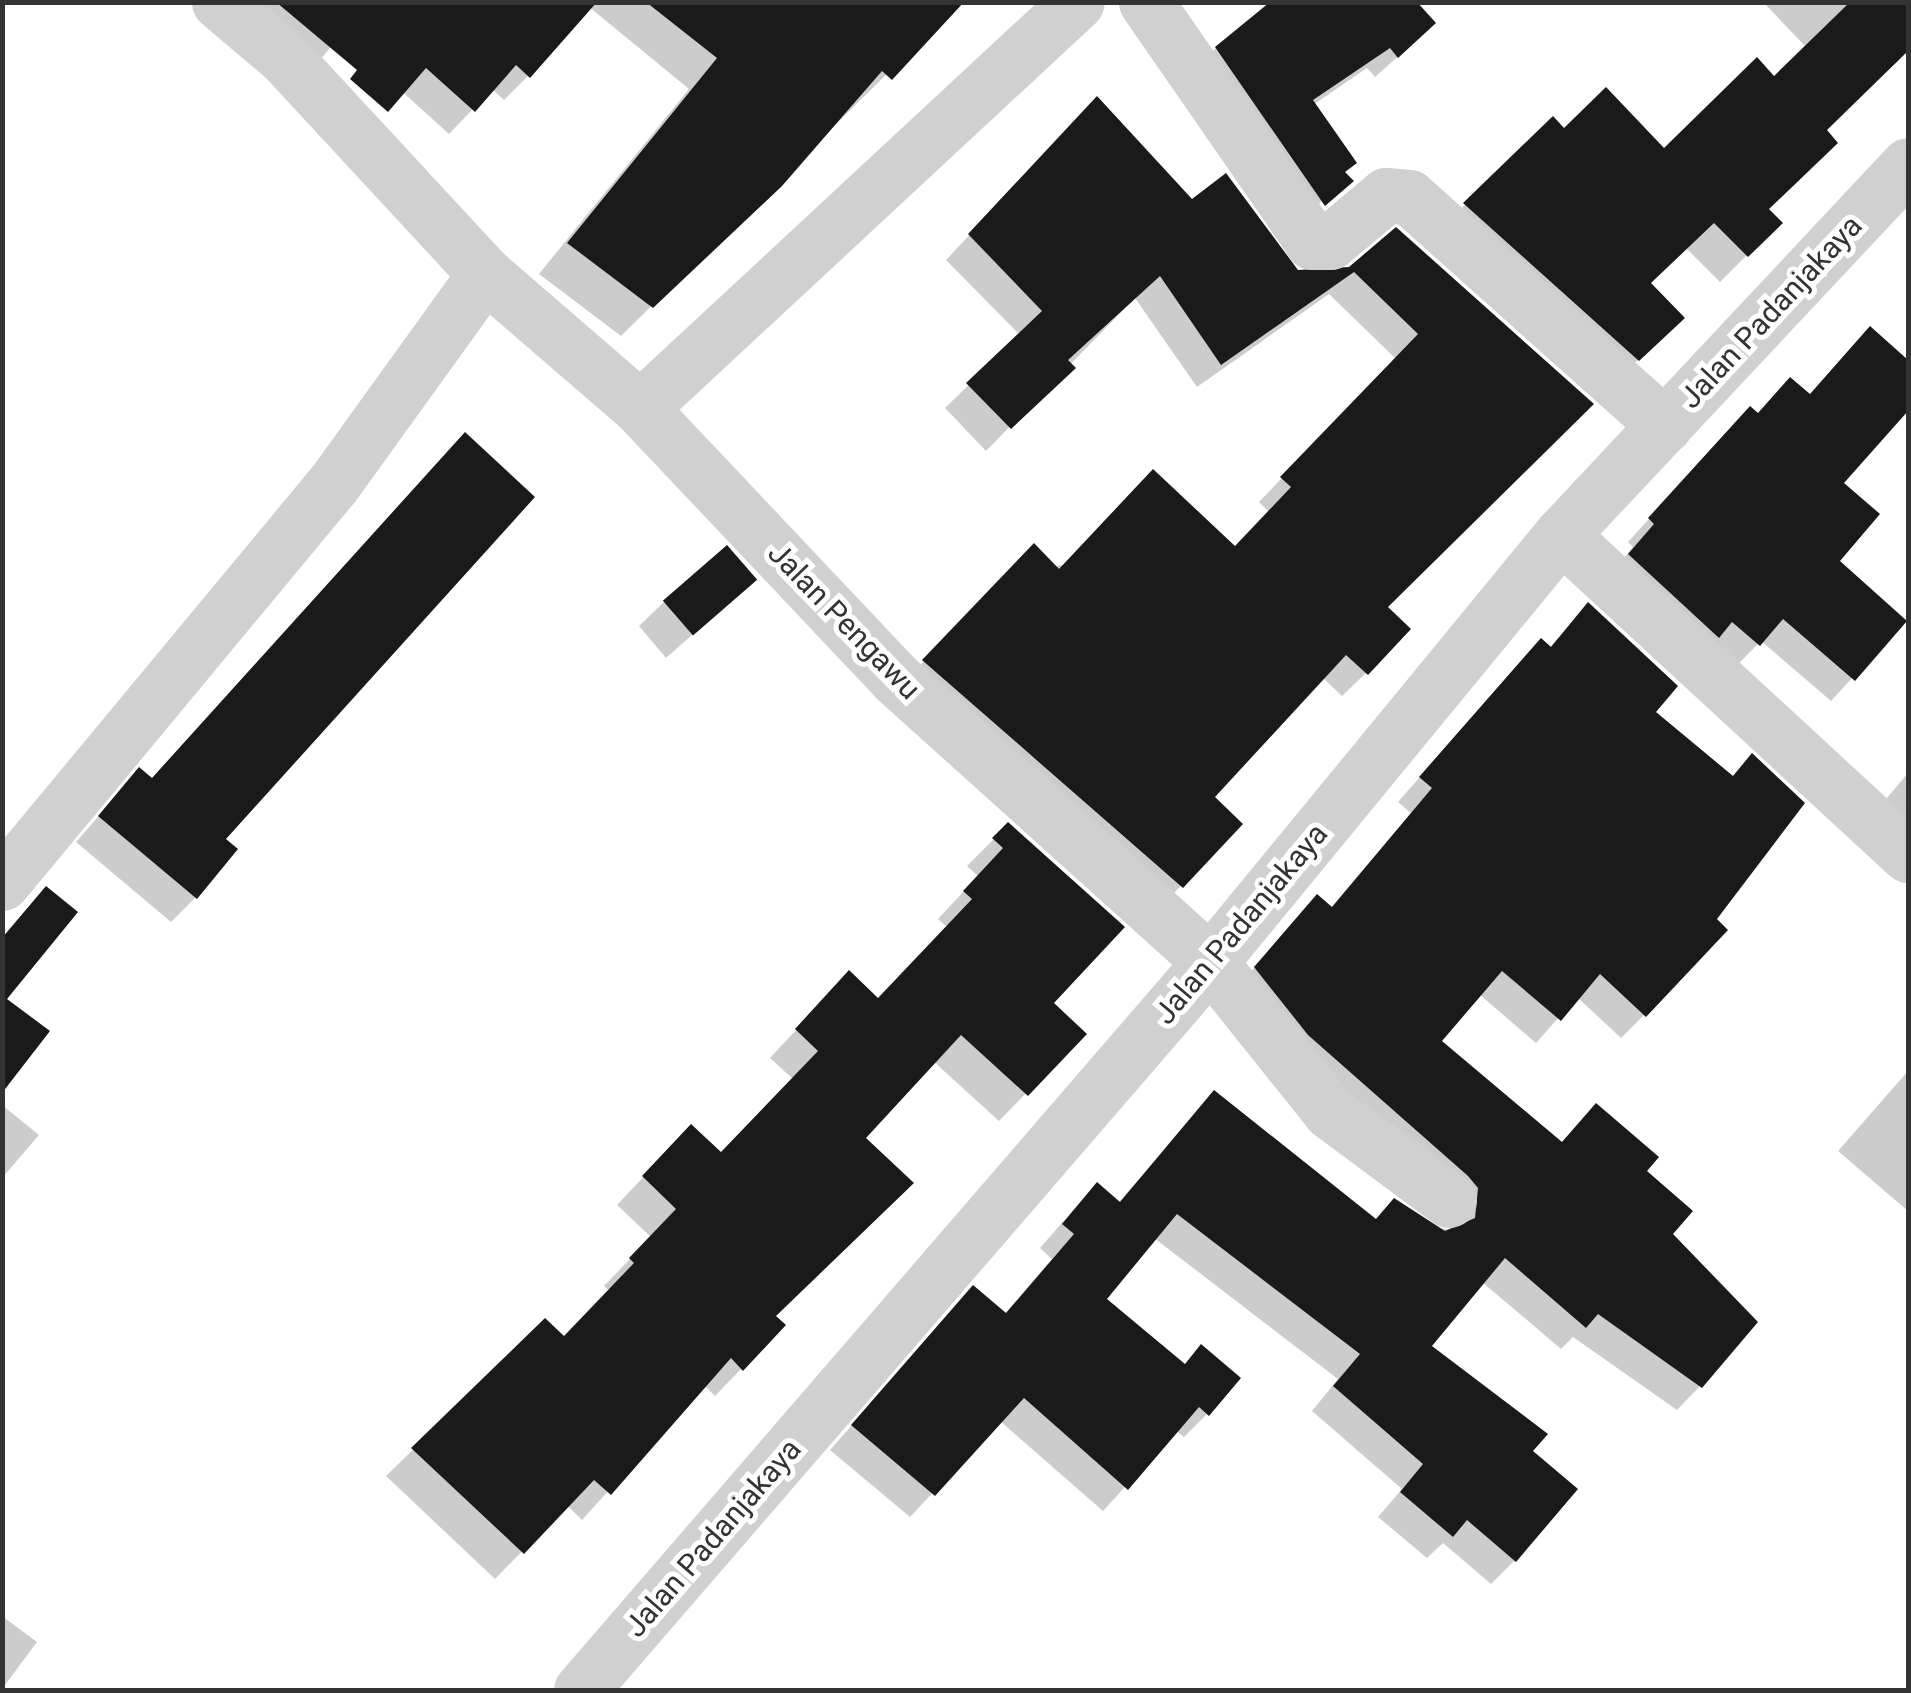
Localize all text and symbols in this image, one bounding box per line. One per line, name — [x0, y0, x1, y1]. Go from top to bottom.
street label: Jalan Padanjakaya — [1672, 208, 1870, 416]
street label: Jalan Pengawu — [760, 535, 928, 707]
street label: Jalan Padanjakaya — [1147, 816, 1335, 1032]
street label: Jalan Padanjakaya — [617, 1432, 809, 1644]

